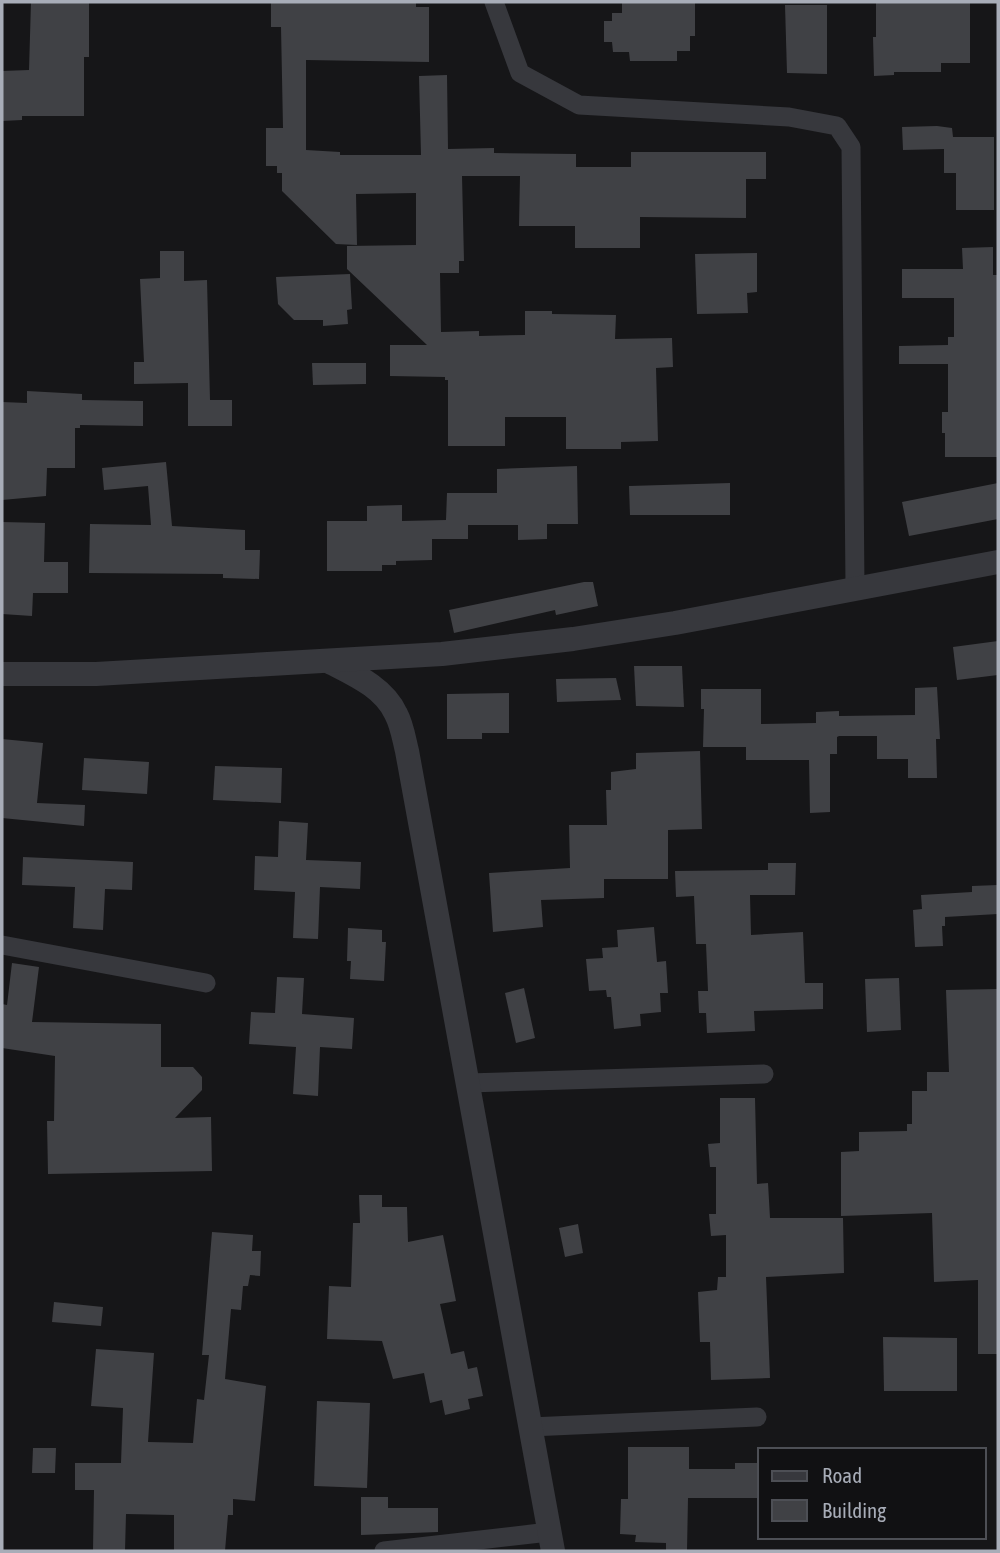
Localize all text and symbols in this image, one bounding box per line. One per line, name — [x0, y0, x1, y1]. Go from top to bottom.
legend — [758, 1448, 986, 1539]
text: Road — [822, 1463, 862, 1487]
text: Building — [822, 1498, 886, 1522]

